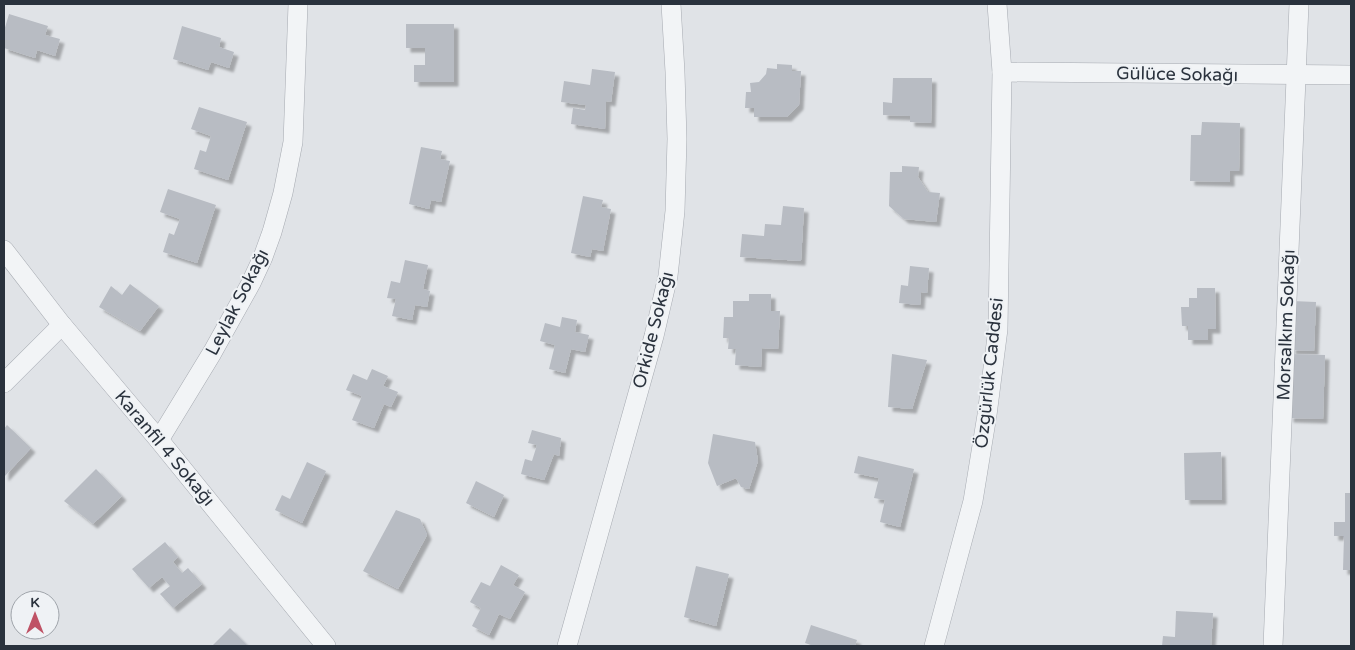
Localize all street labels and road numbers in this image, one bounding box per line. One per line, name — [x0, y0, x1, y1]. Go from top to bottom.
street label: Gülüce Sokağı — [1116, 62, 1238, 86]
street label: Leylak Sokağı — [201, 245, 273, 359]
street label: Morsalkım Sokağı — [1272, 249, 1300, 401]
street label: Orkide Sokağı — [628, 269, 678, 391]
street label: Özgürlük Caddesi — [970, 297, 1008, 449]
street label: Karanfil 4 Sokağı — [110, 386, 220, 510]

